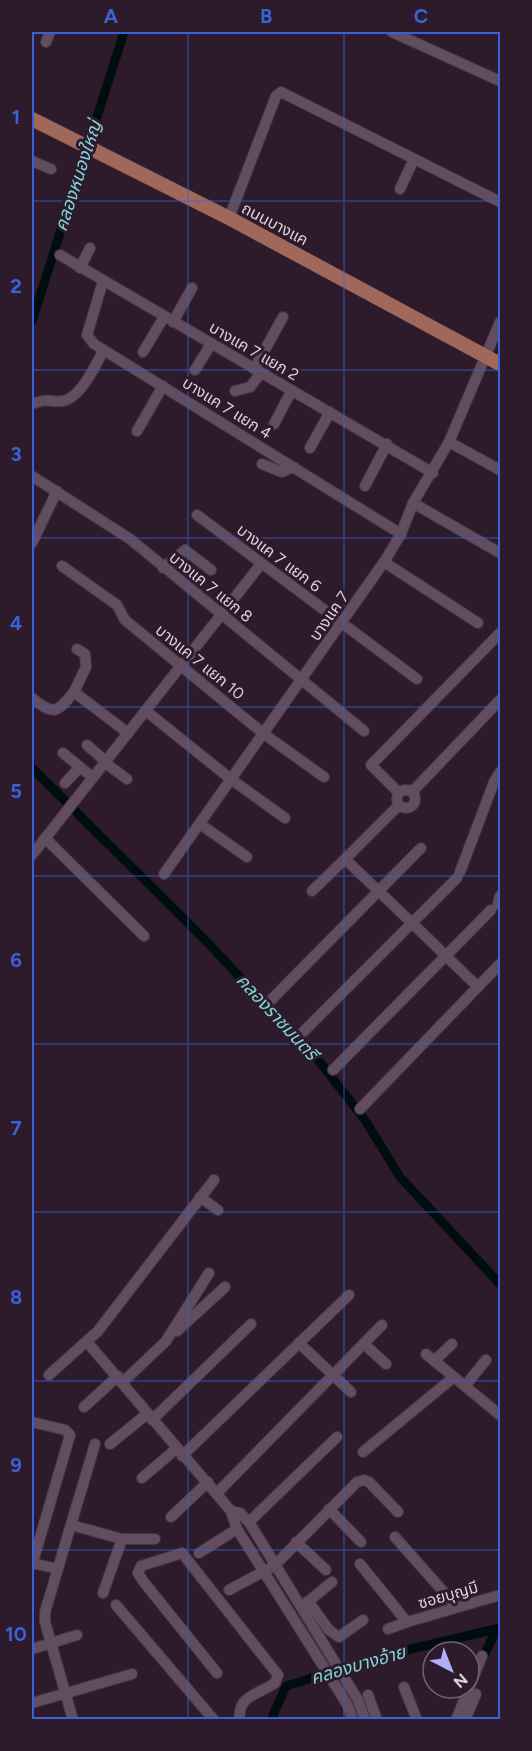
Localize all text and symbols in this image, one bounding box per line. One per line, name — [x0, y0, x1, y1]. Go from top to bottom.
text: A — [104, 4, 119, 28]
text: B — [260, 4, 272, 28]
text: C — [414, 4, 428, 28]
text: 1 — [12, 105, 20, 129]
water label: คลองหนองใหญ่ — [50, 115, 107, 234]
street label: ถนนบางแค — [238, 199, 312, 249]
text: 2 — [10, 274, 22, 298]
street label: บางแค 7 แยก 2 — [206, 318, 302, 384]
street label: บางแค 7 แยก 4 — [179, 373, 275, 443]
text: 3 — [10, 442, 22, 466]
street label: บางแค 7 แยก 6 — [233, 520, 325, 596]
street label: บางแค 7 แยก 8 — [166, 548, 256, 626]
street label: บางแค 7 — [305, 587, 353, 644]
text: 4 — [10, 611, 23, 635]
street label: บางแค 7 แยก 10 — [152, 620, 248, 704]
text: 5 — [10, 779, 22, 803]
text: 6 — [10, 948, 22, 972]
water label: คลองราชมนตรี — [232, 969, 324, 1067]
text: 7 — [10, 1116, 22, 1140]
text: 8 — [10, 1285, 22, 1309]
text: 9 — [10, 1453, 22, 1477]
street label: ซอยบุญมี — [416, 1577, 480, 1613]
text: 10 — [5, 1622, 27, 1646]
north arrow — [421, 1640, 481, 1700]
water label: คลองบางอ้าย — [308, 1641, 409, 1689]
text: N — [450, 1670, 472, 1692]

